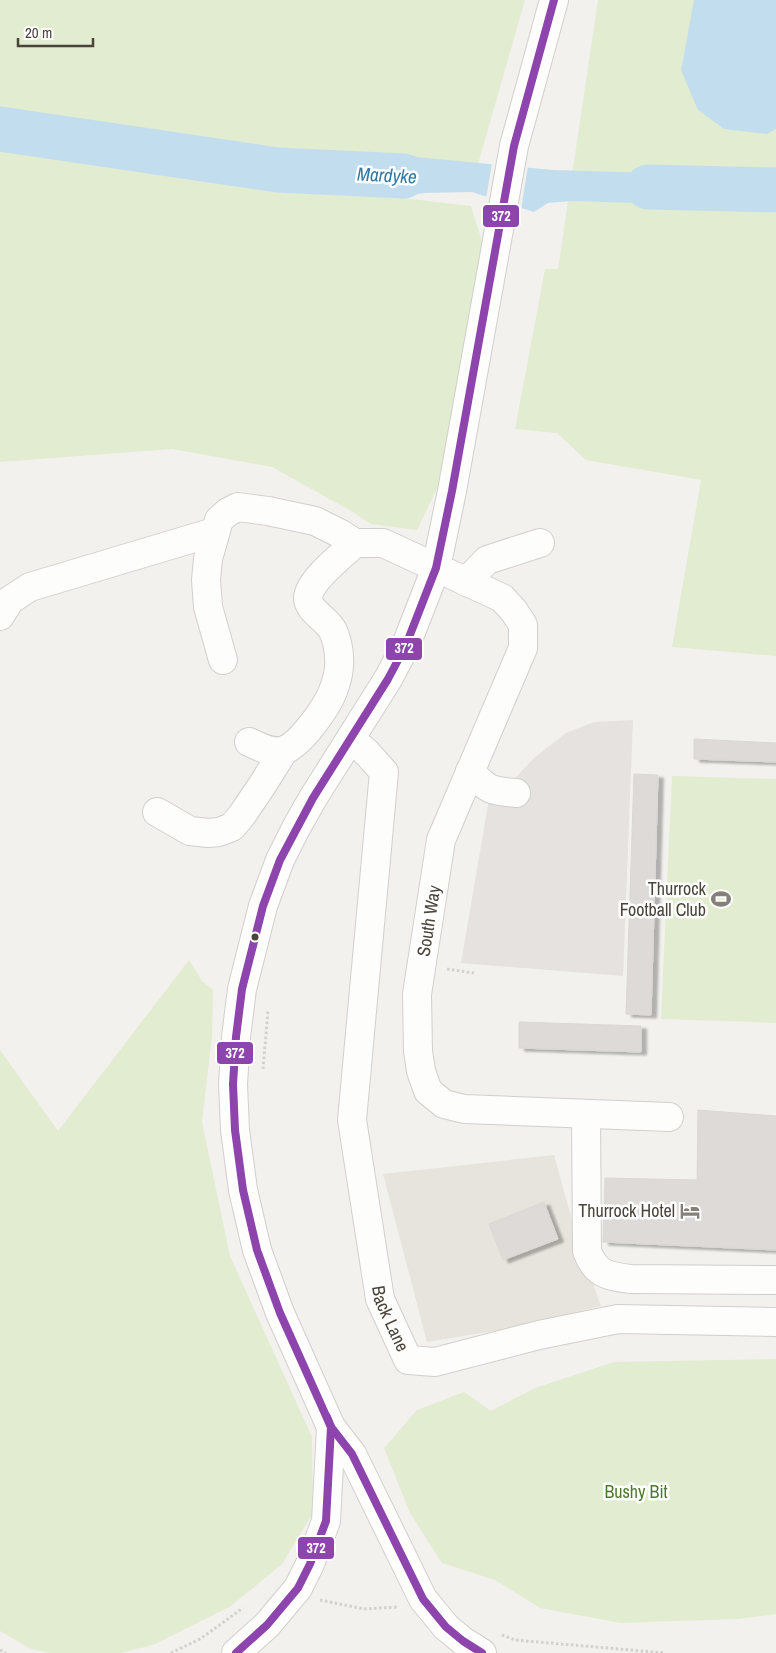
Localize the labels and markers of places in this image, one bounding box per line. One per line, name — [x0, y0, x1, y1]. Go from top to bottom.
place label: Thurrock Football Club — [620, 876, 707, 922]
sports icon: Thurrock Football Club — [710, 888, 732, 910]
unlabelled marker — [250, 932, 260, 942]
place label: Thurrock Hotel — [578, 1198, 675, 1223]
hotel icon: Thurrock Hotel — [679, 1200, 701, 1222]

